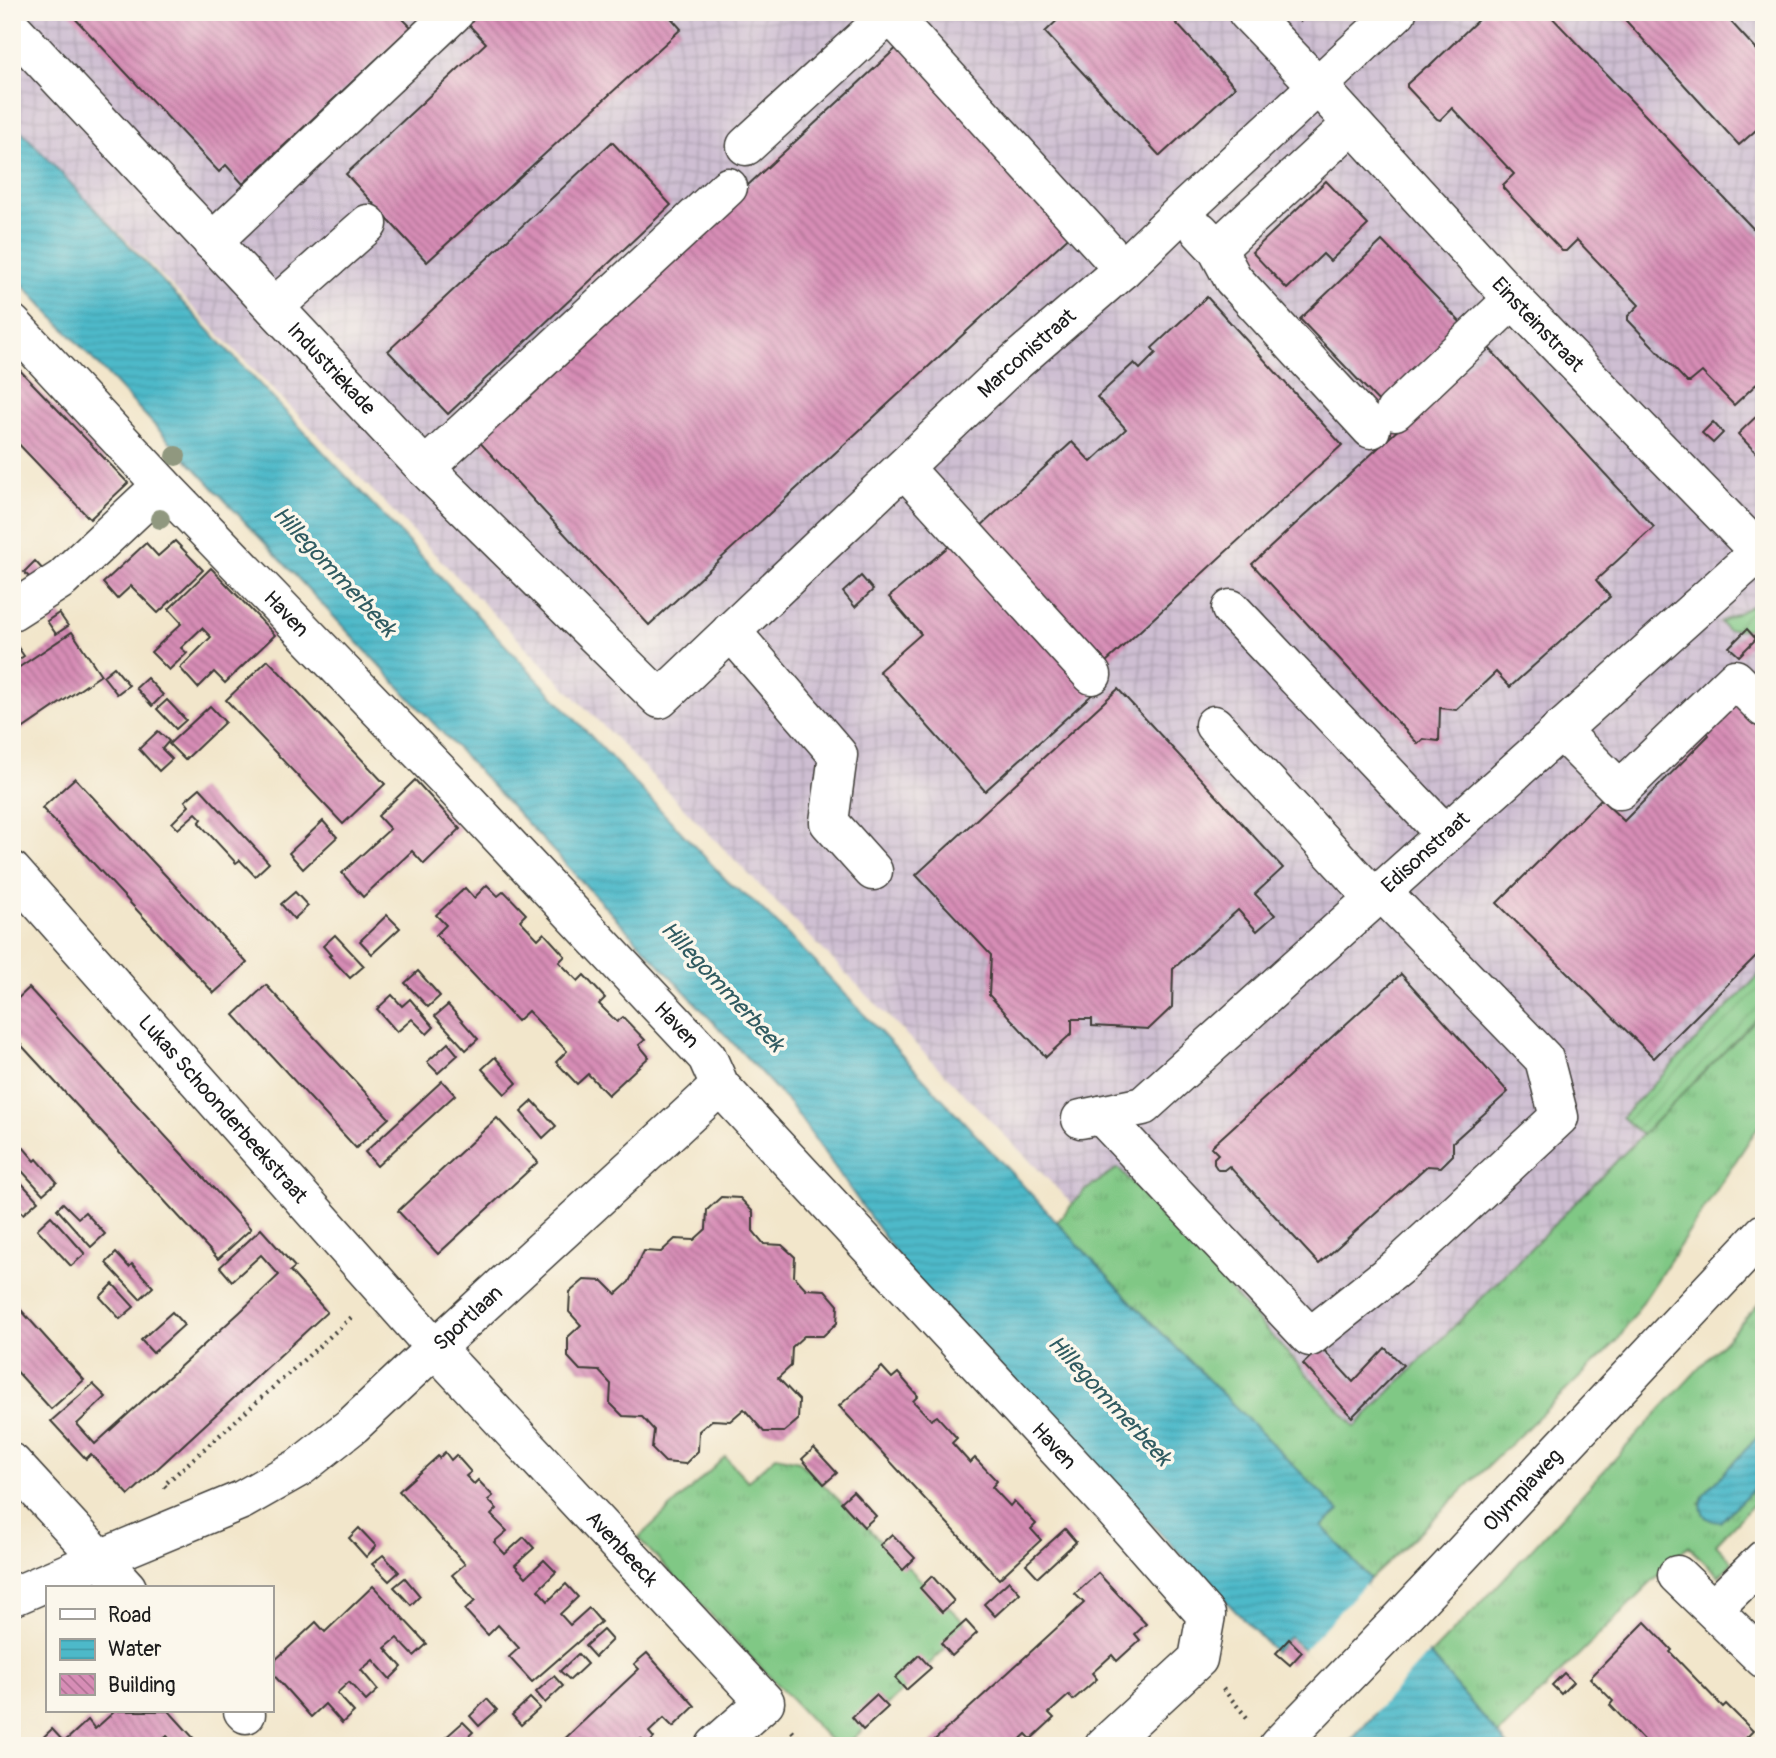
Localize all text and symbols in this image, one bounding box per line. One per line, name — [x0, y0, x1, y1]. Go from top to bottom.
street label: Einsteinstraat — [1486, 272, 1590, 378]
street label: Marconistraat — [972, 302, 1082, 404]
street label: Industriekade — [281, 317, 382, 421]
water label: Hillegommerbeek — [267, 500, 404, 644]
street label: Haven — [257, 585, 315, 643]
street label: Edisonstraat — [1376, 805, 1476, 899]
water label: Hillegommerbeek — [655, 915, 792, 1059]
street label: Haven — [648, 996, 705, 1054]
street label: Lukas Schoonderbeekstraat — [132, 1009, 314, 1209]
street label: Sportlaan — [428, 1279, 509, 1357]
water label: Hillegommerbeek — [1042, 1329, 1179, 1473]
street label: Haven — [1025, 1417, 1082, 1475]
street label: Olympiaweg — [1477, 1443, 1568, 1538]
street label: Avenbeeck — [580, 1505, 664, 1593]
legend — [46, 1586, 273, 1712]
text: Road — [108, 1602, 152, 1629]
text: Water — [108, 1636, 162, 1663]
text: Building — [108, 1672, 175, 1699]

